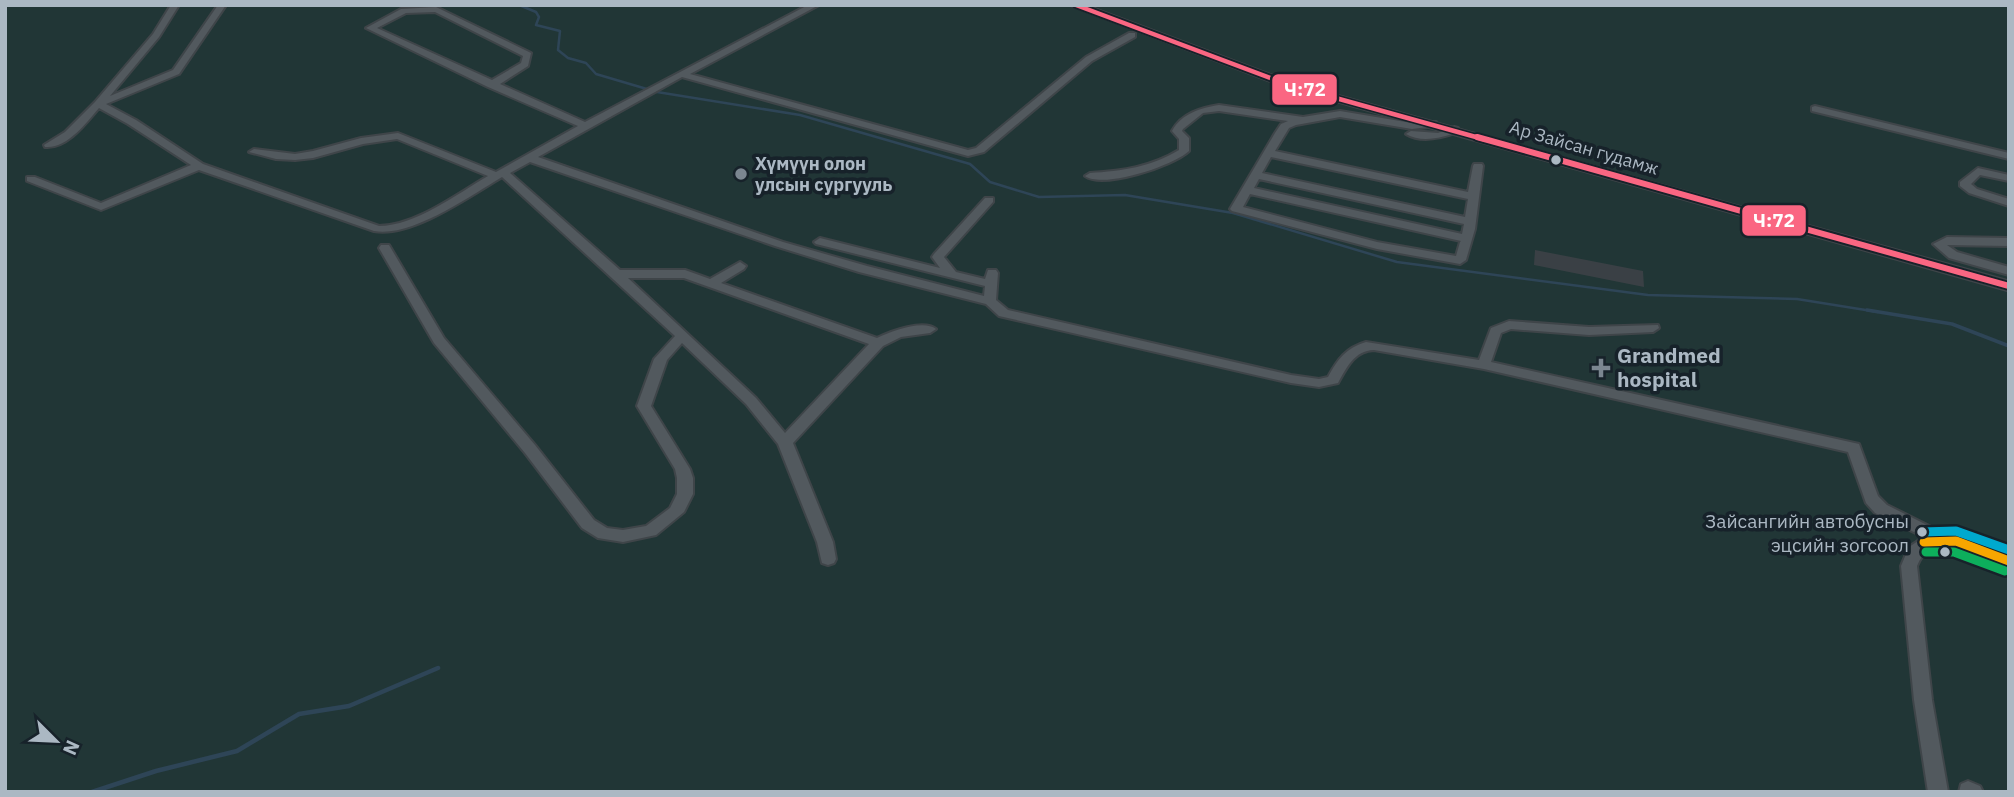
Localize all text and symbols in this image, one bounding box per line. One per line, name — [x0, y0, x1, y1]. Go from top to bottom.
line badge: Ч:72 — [1271, 73, 1338, 106]
text: Ч:72 — [1284, 77, 1326, 101]
street label: Ар Зайсан гудамж — [1507, 115, 1661, 180]
place label: Хүмүүн олон улсын сургууль — [755, 152, 892, 196]
unlabelled marker — [1549, 153, 1563, 167]
marker: Хүмүүн олон улсын сургууль — [733, 166, 749, 182]
line badge: Ч:72 — [1741, 204, 1807, 237]
text: Ч:72 — [1753, 208, 1795, 232]
place label: Grandmed hospital — [1617, 341, 1721, 393]
marker: Grandmed hospital — [1591, 358, 1611, 378]
place label: Зайсангийн автобусны эцсийн зогсоол — [1705, 509, 1909, 557]
marker: Зайсангийн автобусны эцсийн зогсоол — [1915, 525, 1929, 539]
unlabelled marker — [1938, 545, 1952, 559]
north arrow — [21, 706, 91, 776]
text: N — [58, 737, 85, 759]

